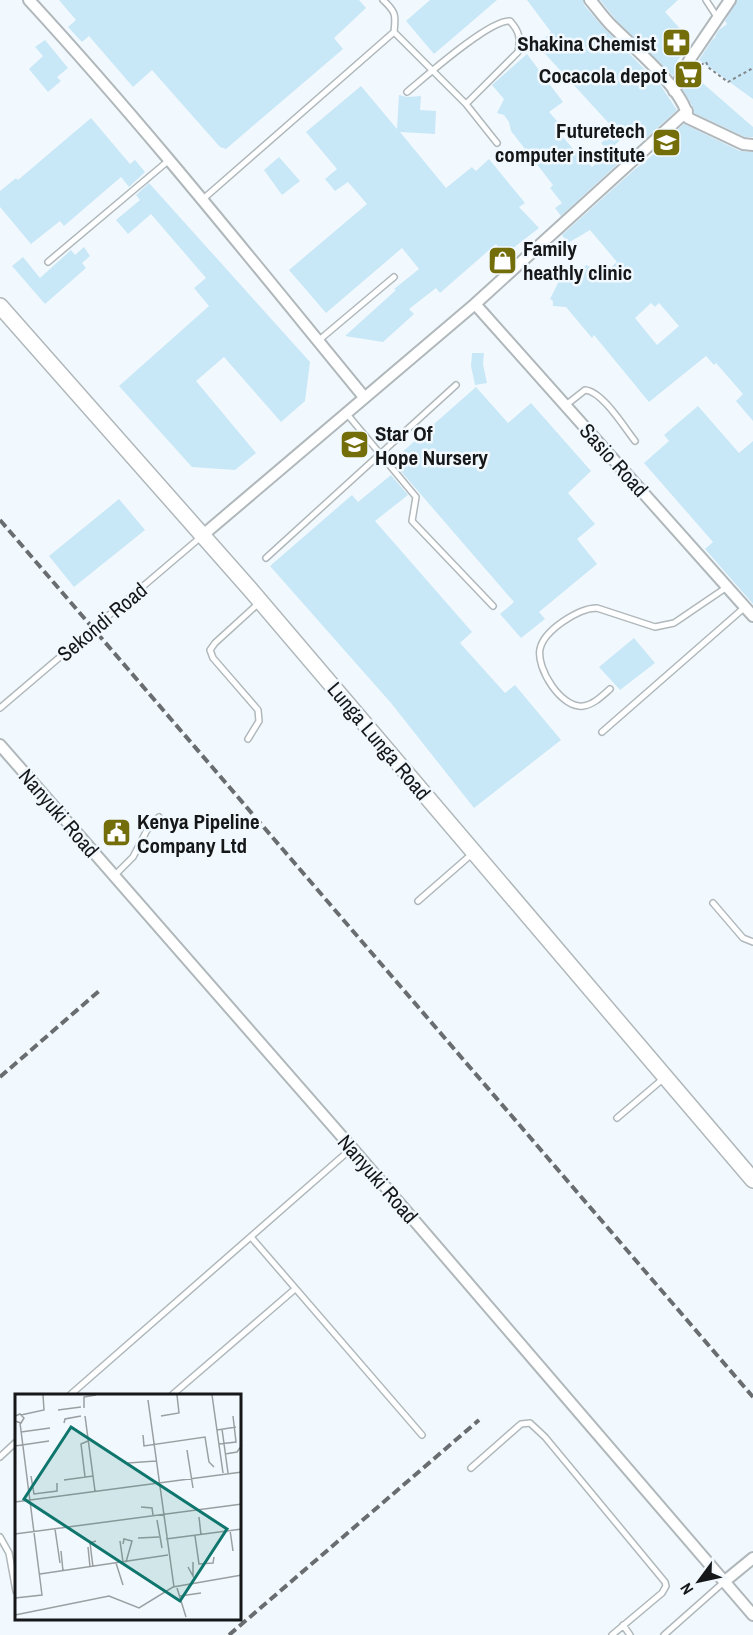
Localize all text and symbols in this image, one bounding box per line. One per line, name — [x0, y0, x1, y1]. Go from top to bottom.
pharmacy icon: Shakina Chemist — [661, 27, 693, 59]
place label: Shakina Chemist — [517, 29, 656, 58]
supermarket icon: Cocacola depot — [672, 59, 704, 91]
place label: Cocacola depot — [539, 61, 667, 90]
place label: Futuretech computer institute — [495, 116, 645, 169]
school or university icon: Futuretech computer institute — [650, 126, 682, 158]
place label: Family heathly clinic — [523, 234, 632, 287]
shop icon: Family heathly clinic — [486, 244, 518, 276]
street label: Sasio Road — [573, 417, 655, 503]
place label: Star Of Hope Nursery — [375, 419, 488, 472]
school or university icon: Star Of Hope Nursery — [338, 429, 370, 461]
street label: Sekondi Road — [51, 576, 153, 668]
street label: Lunga Lunga Road — [321, 676, 437, 806]
street label: Nanyuki Road — [12, 762, 106, 864]
place label: Kenya Pipeline Company Ltd — [137, 807, 260, 860]
public building icon: Kenya Pipeline Company Ltd — [100, 817, 132, 849]
street label: Nanyuki Road — [331, 1128, 425, 1230]
inset map — [15, 1394, 242, 1620]
north arrow — [669, 1551, 729, 1611]
text: N — [675, 1579, 698, 1599]

